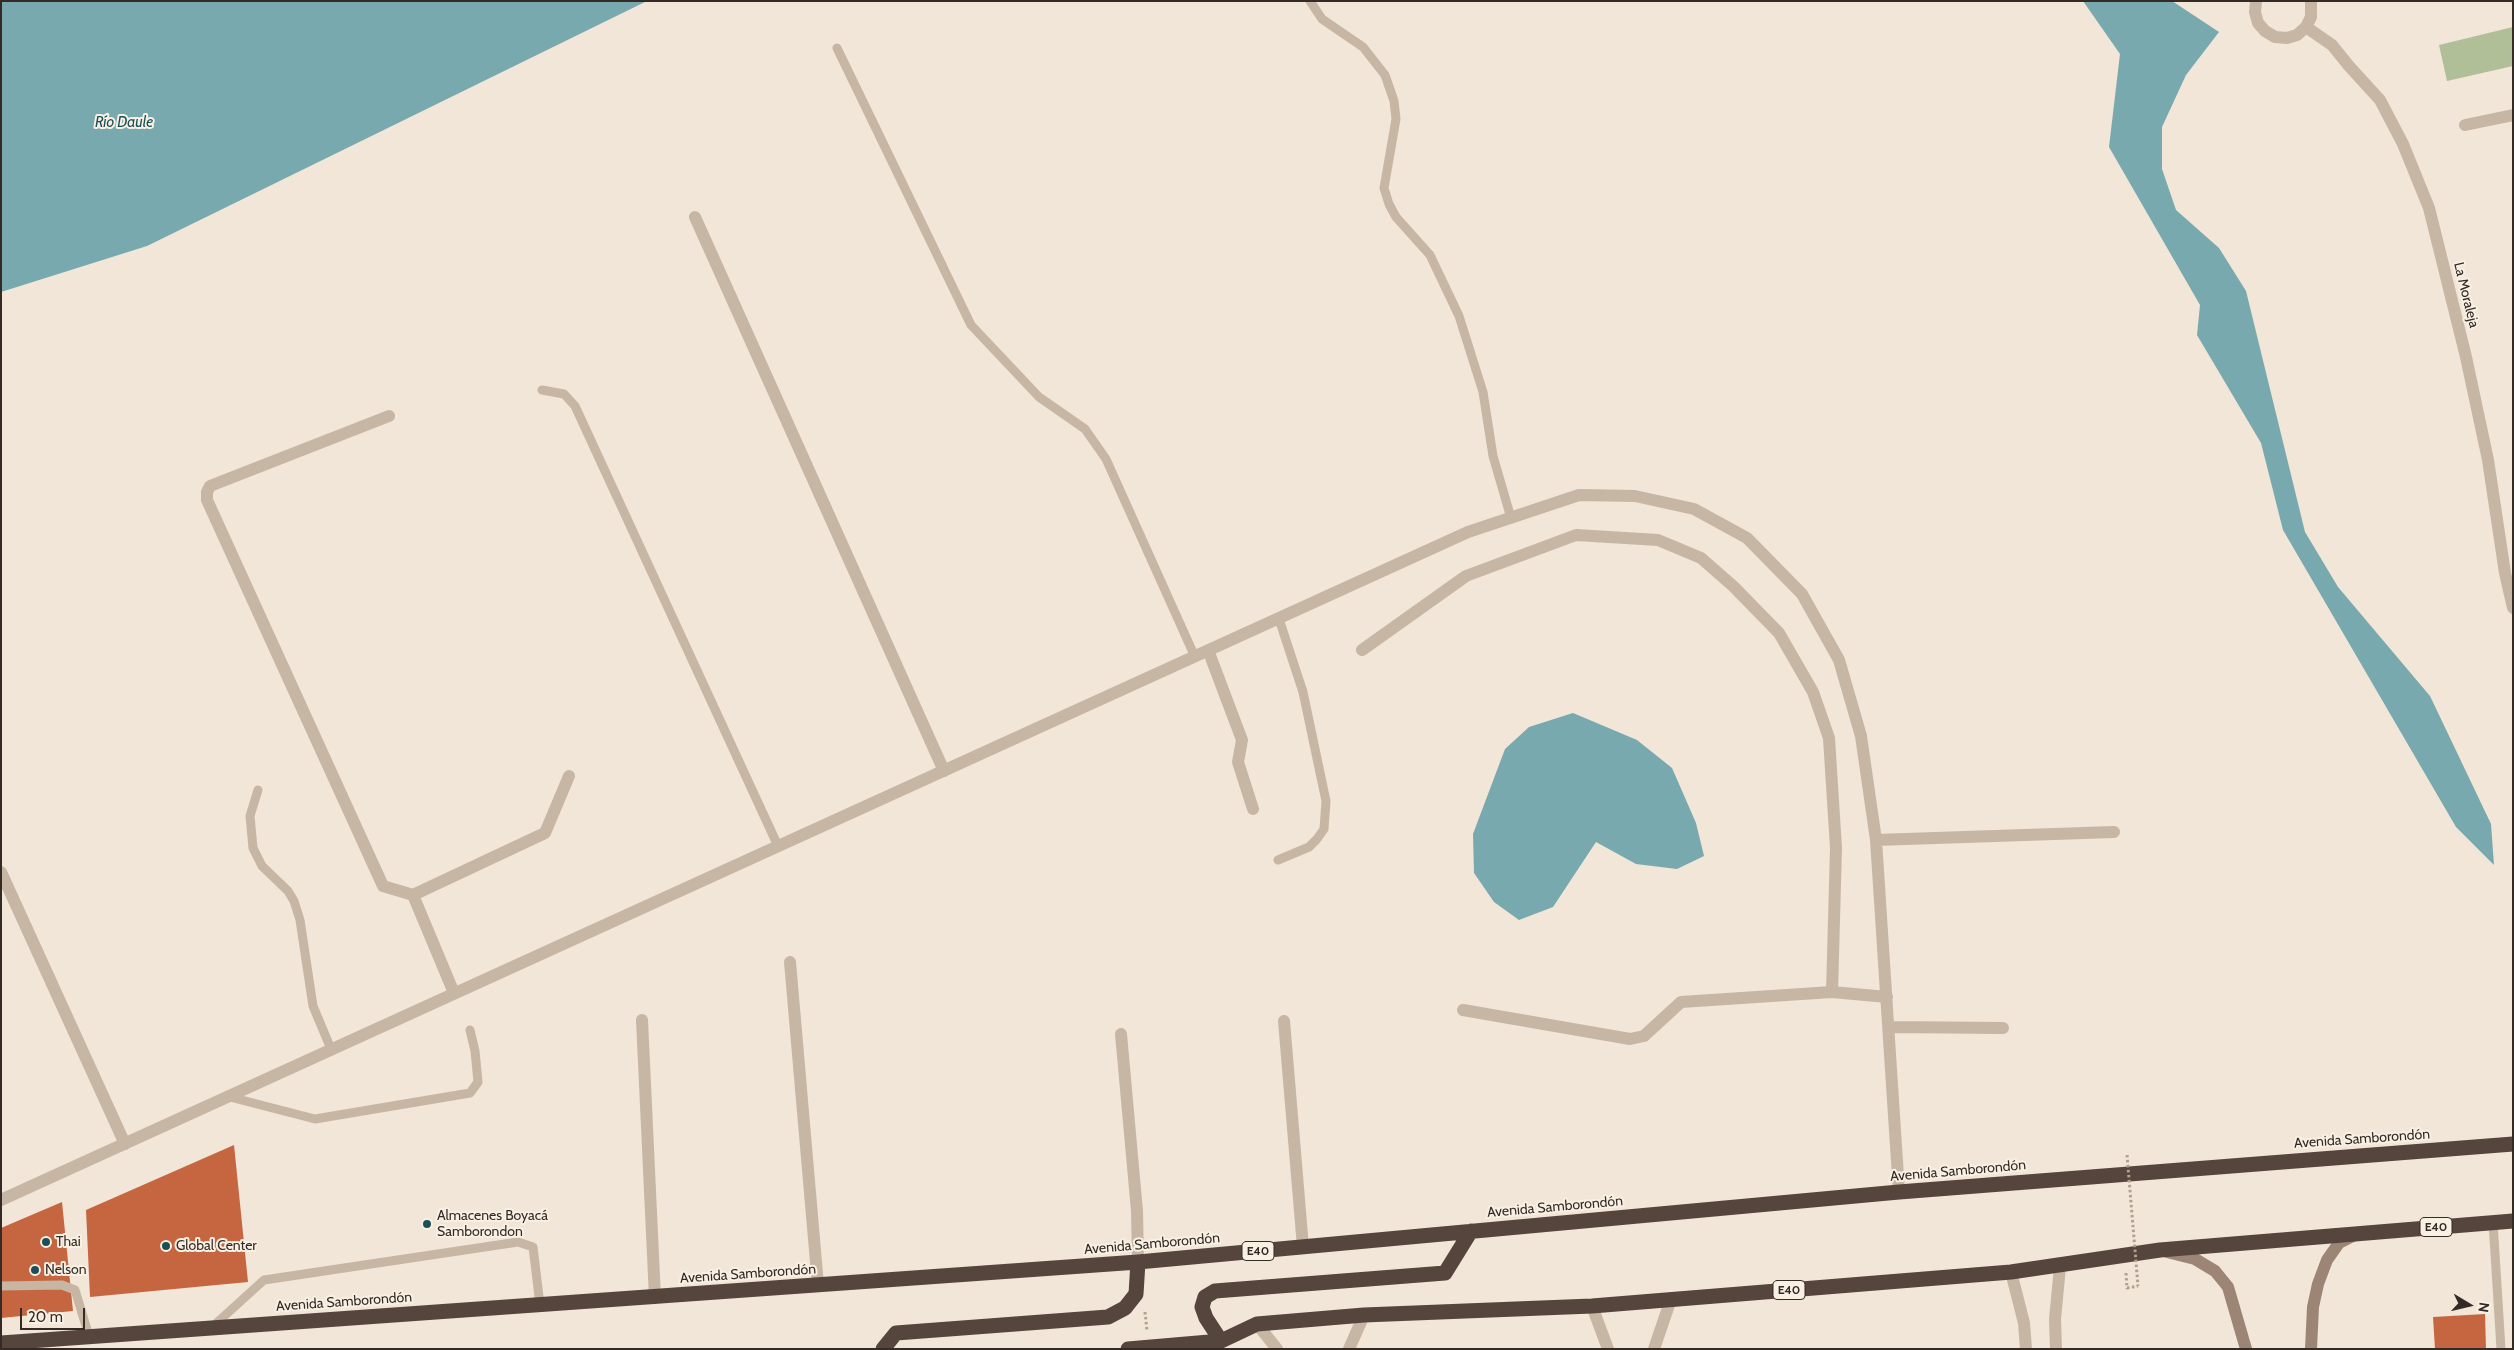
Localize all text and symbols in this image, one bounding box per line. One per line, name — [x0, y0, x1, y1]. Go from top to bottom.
water label: Río Daule — [95, 114, 153, 132]
street label: La Moraleja — [2450, 261, 2482, 329]
street label: Avenida Samborondón — [2293, 1126, 2431, 1152]
street label: Avenida Samborondón — [1889, 1157, 2027, 1185]
street label: Avenida Samborondón — [1486, 1193, 1624, 1221]
place label: Almacenes Boyacá Samborondon — [437, 1208, 548, 1240]
marker: Almacenes Boyacá Samborondon — [421, 1218, 433, 1230]
road number: E40 — [2420, 1218, 2452, 1236]
street label: Avenida Samborondón — [1083, 1230, 1221, 1258]
place label: Thai — [56, 1234, 81, 1250]
marker: Thai — [40, 1236, 52, 1248]
place label: Global Center — [176, 1238, 257, 1254]
marker: Global Center — [160, 1240, 172, 1252]
road number: E40 — [1242, 1242, 1274, 1260]
street label: Avenida Samborondón — [679, 1261, 817, 1287]
place label: Nelson — [45, 1262, 86, 1278]
marker: Nelson — [29, 1264, 41, 1276]
road number: E40 — [1773, 1280, 1805, 1300]
north arrow — [2444, 1280, 2494, 1330]
street label: Avenida Samborondón — [275, 1289, 413, 1315]
scale bar — [22, 1298, 88, 1330]
text: N — [2474, 1301, 2493, 1314]
text: 20 m — [28, 1308, 63, 1326]

